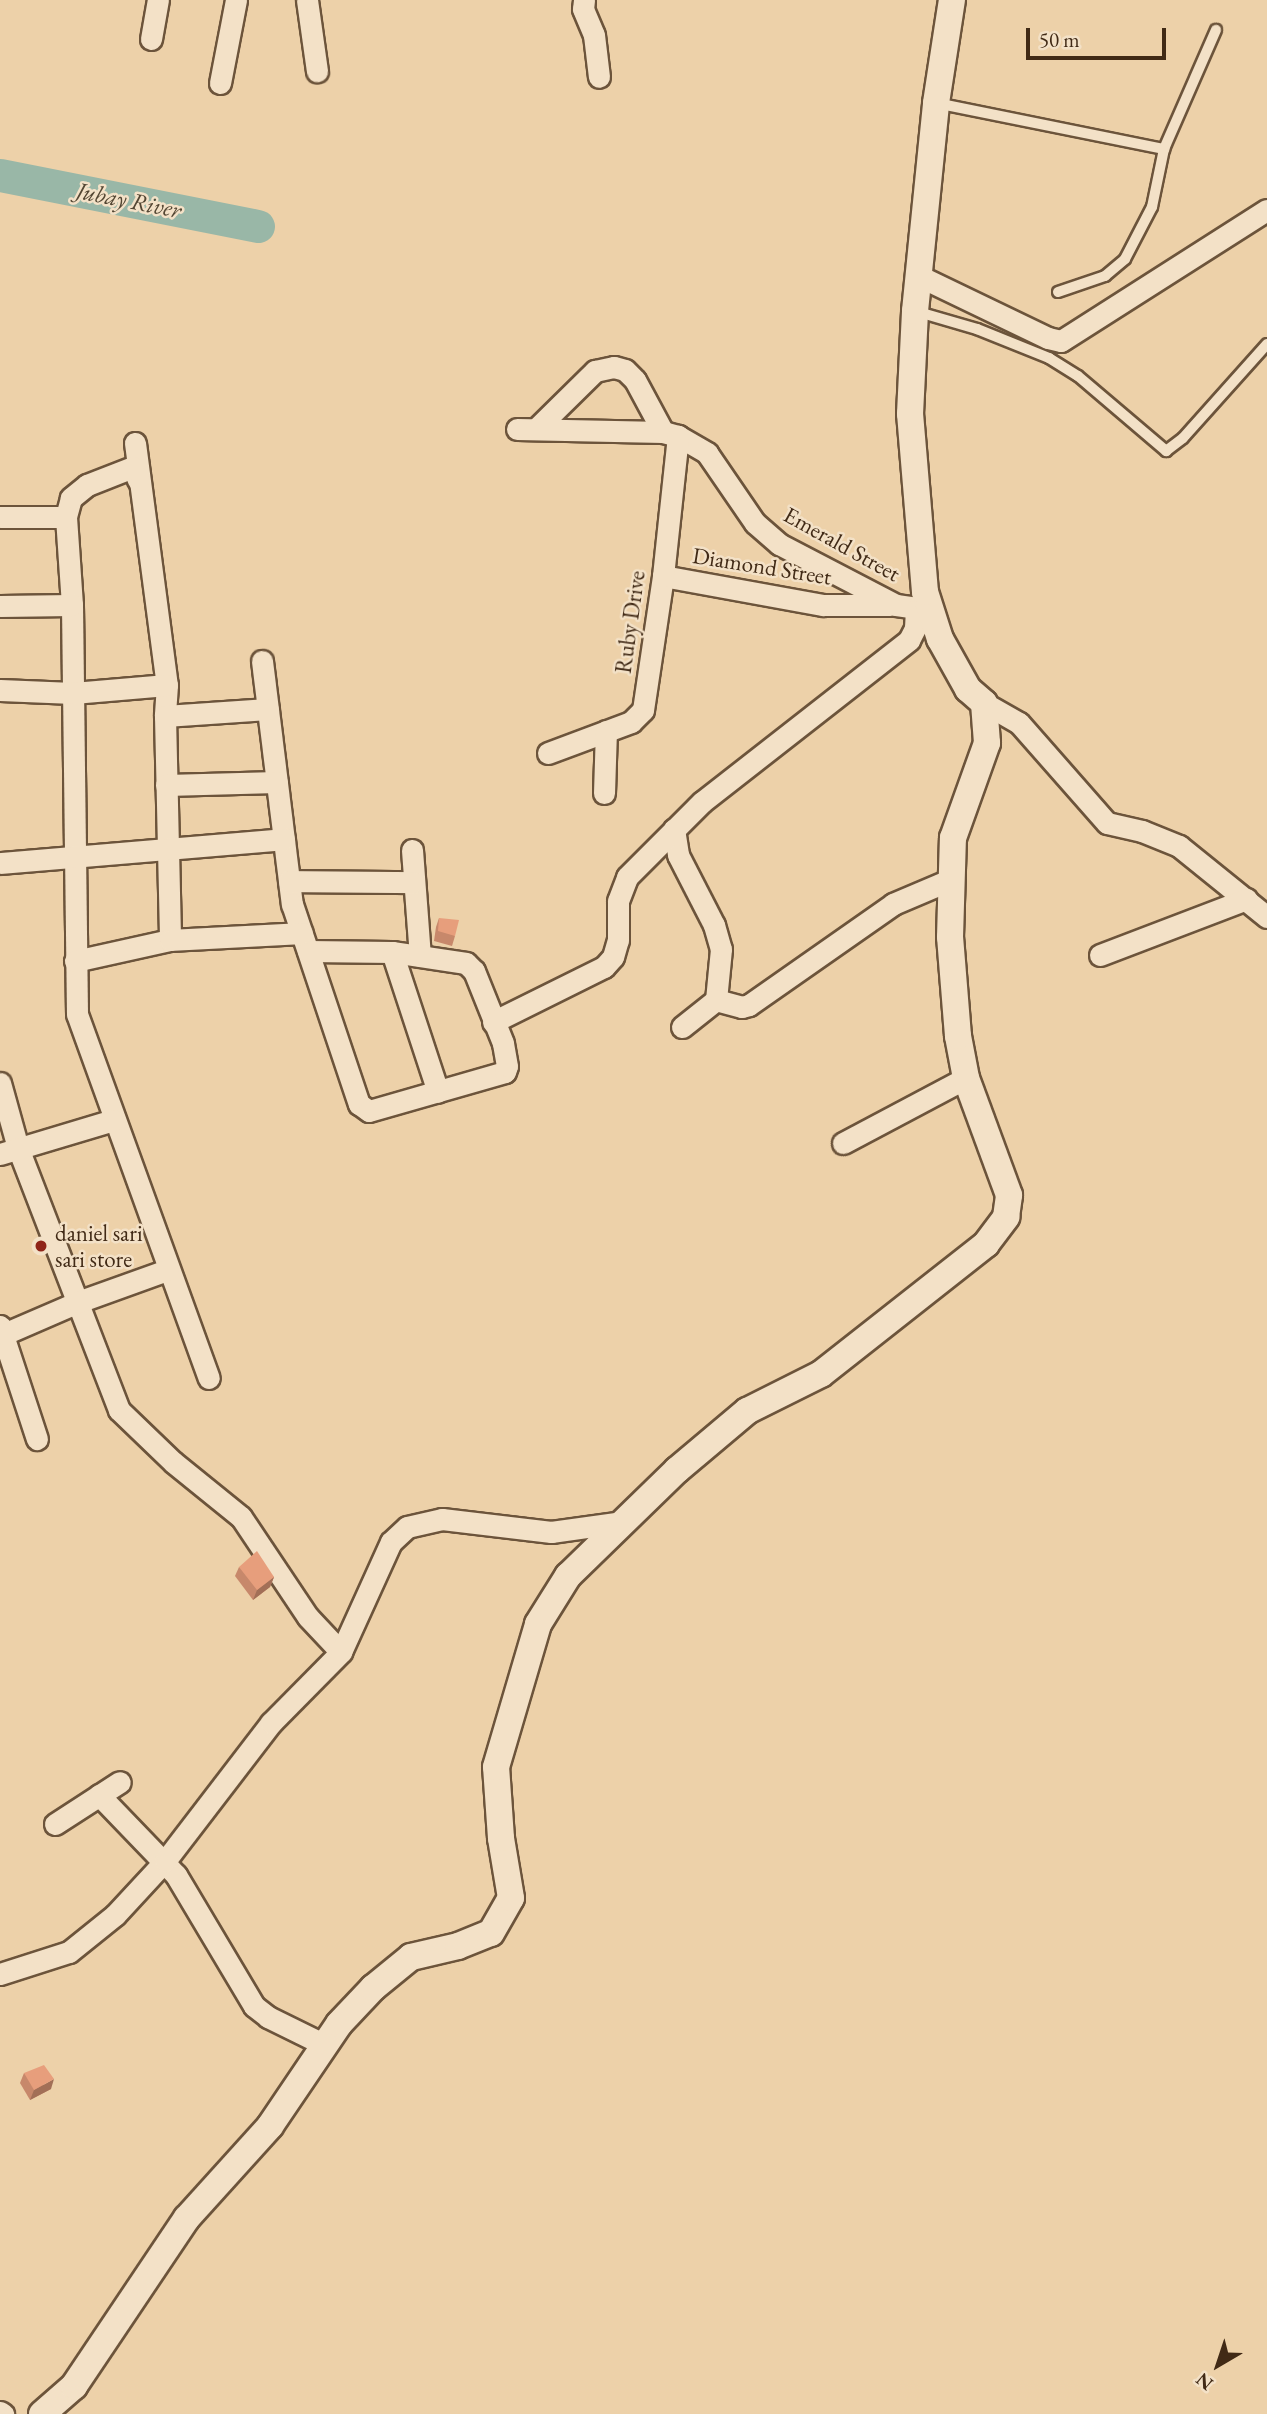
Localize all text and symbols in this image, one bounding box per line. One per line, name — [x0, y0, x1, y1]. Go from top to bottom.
scale bar — [1029, 14, 1169, 58]
text: 50 m — [1039, 26, 1080, 53]
water label: Jubay River — [74, 176, 184, 224]
street label: Emerald Street — [779, 501, 905, 587]
street label: Diamond Street — [691, 541, 833, 591]
street label: Ruby Drive — [609, 569, 651, 675]
place label: daniel sari sari store — [55, 1219, 143, 1273]
marker: daniel sari sari store — [33, 1238, 49, 1254]
north arrow — [1183, 2330, 1253, 2400]
text: N — [1191, 2367, 1218, 2396]

